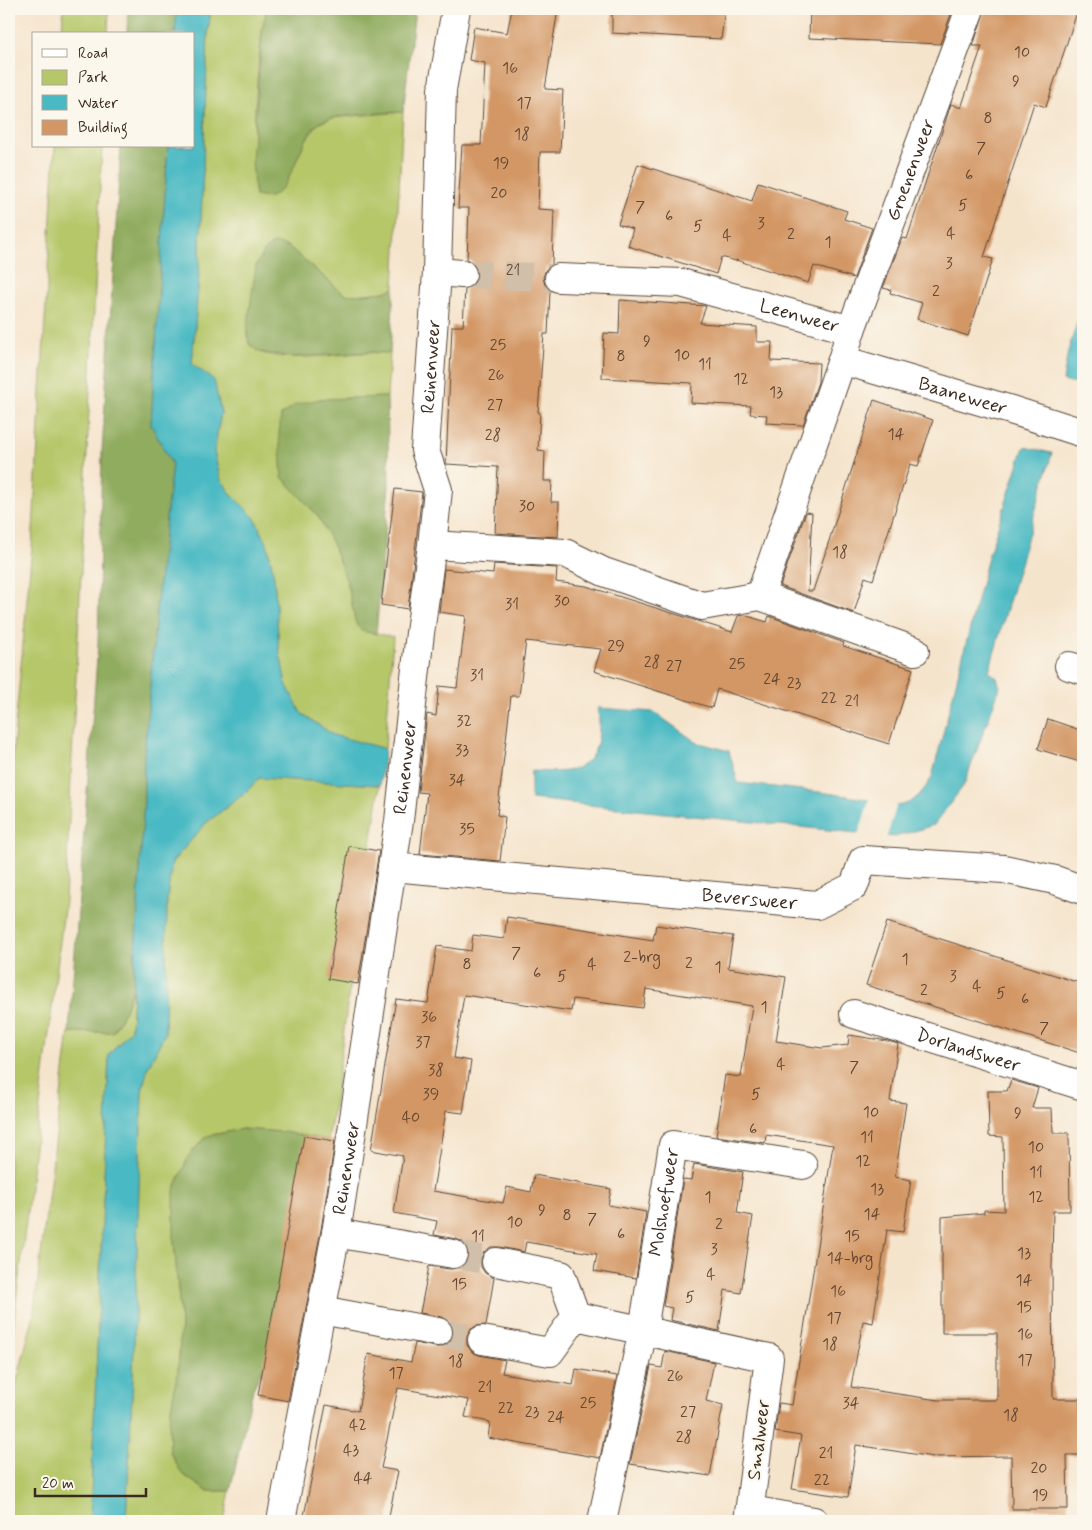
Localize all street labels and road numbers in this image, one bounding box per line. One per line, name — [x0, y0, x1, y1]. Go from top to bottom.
street label: Groenenweer — [880, 115, 941, 224]
street label: Leenweer — [757, 293, 842, 339]
street label: Reinenweer — [415, 319, 446, 415]
street label: Baaneweer — [915, 371, 1010, 421]
street label: Reinenweer — [387, 719, 423, 816]
street label: Beversweer — [701, 882, 799, 916]
street label: Dorlandsweer — [913, 1022, 1024, 1078]
street label: Reinenweer — [327, 1119, 366, 1217]
street label: Molshoefweer — [643, 1146, 685, 1258]
street label: Smalweer — [742, 1398, 776, 1482]

